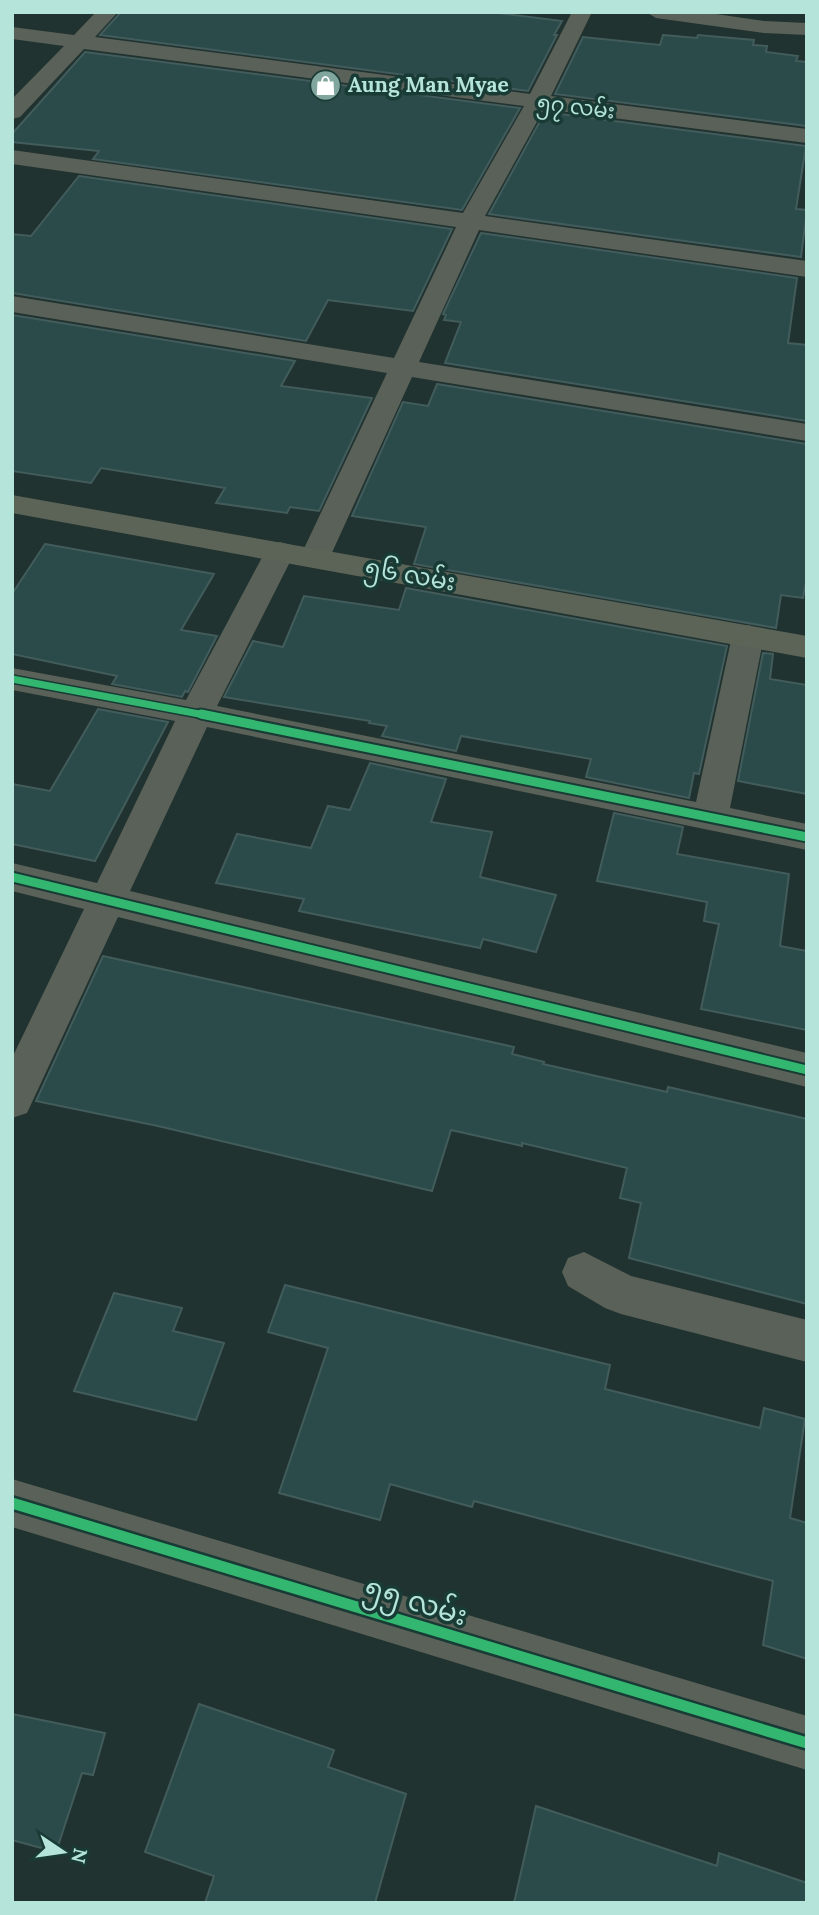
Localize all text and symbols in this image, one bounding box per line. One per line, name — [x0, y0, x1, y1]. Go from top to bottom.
shop icon: Aung Man Myae — [308, 68, 342, 102]
place label: Aung Man Myae — [348, 71, 509, 98]
street label: ၅၇ လမ်း — [535, 86, 617, 129]
street label: ၅၆ လမ်း — [362, 551, 458, 602]
street label: ၅၅ လမ်း — [359, 1568, 472, 1638]
north arrow — [28, 1817, 98, 1887]
text: N — [66, 1846, 93, 1866]

